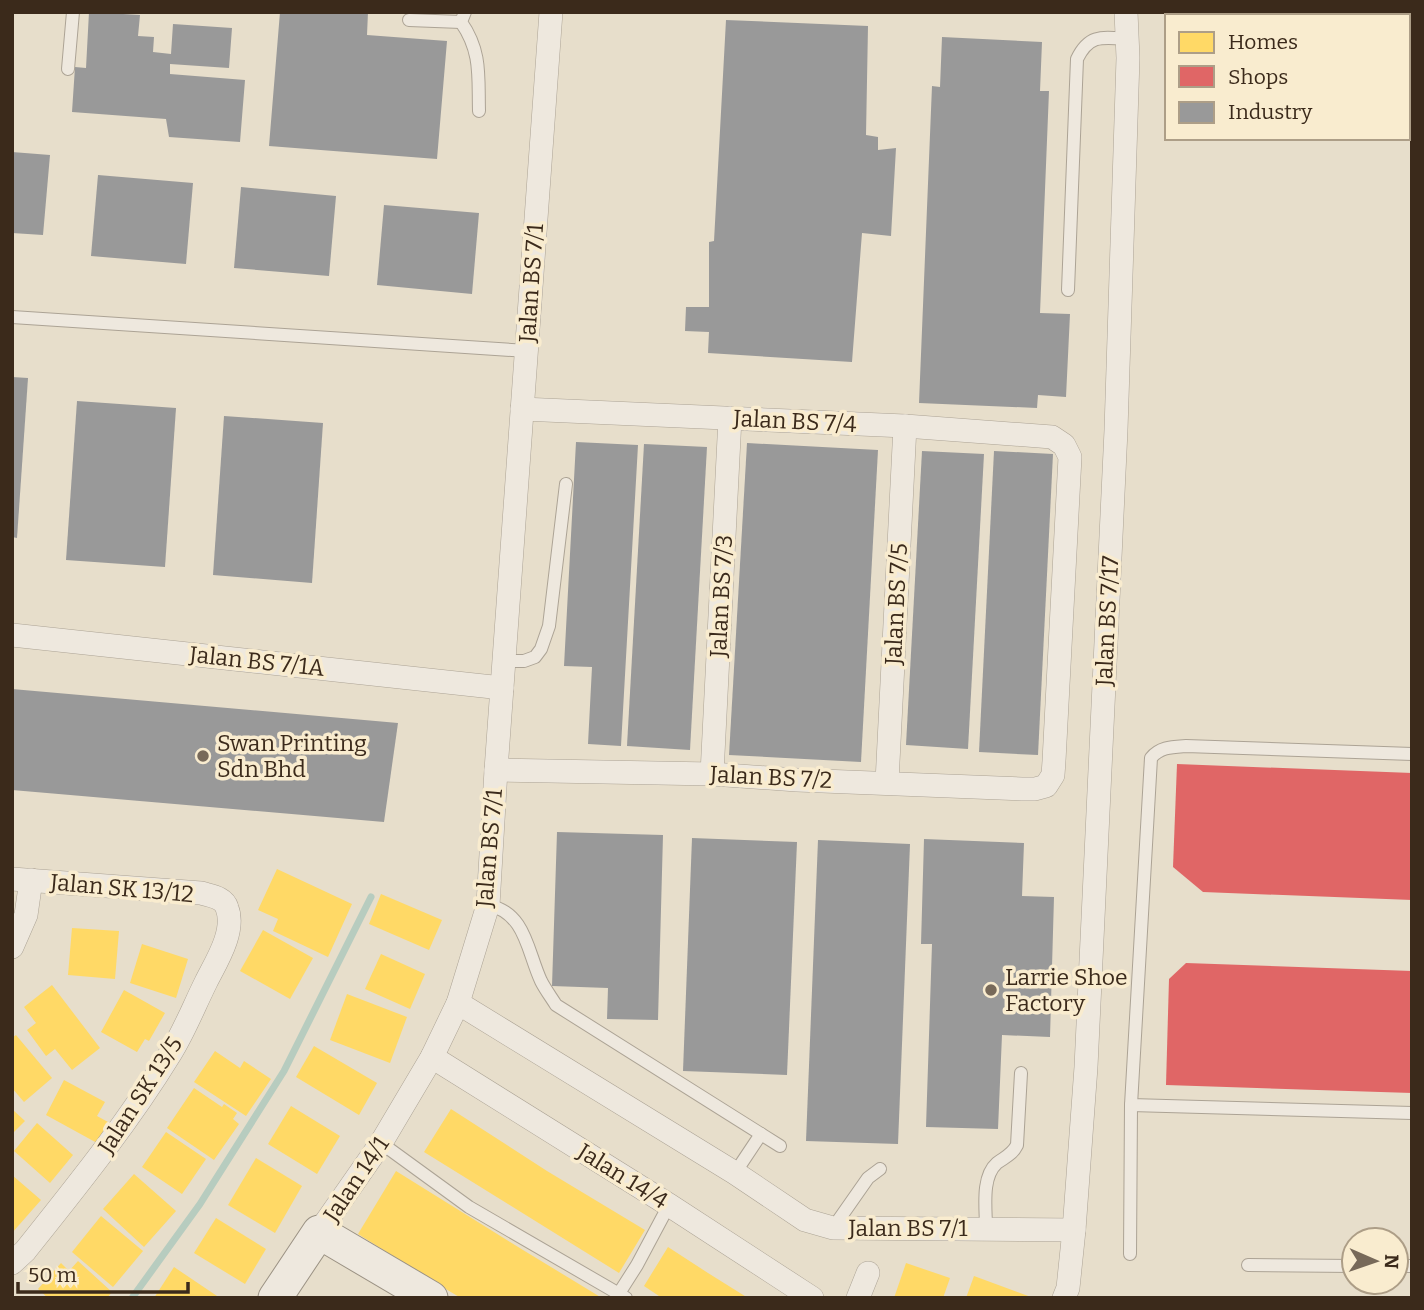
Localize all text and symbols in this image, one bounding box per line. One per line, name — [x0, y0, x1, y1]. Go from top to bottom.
legend — [1165, 14, 1410, 140]
text: Homes — [1228, 29, 1298, 55]
text: Shops — [1228, 64, 1288, 90]
text: Industry — [1228, 99, 1313, 125]
street label: Jalan BS 7/1 — [513, 222, 549, 344]
street label: Jalan BS 7/4 — [732, 404, 858, 438]
street label: Jalan BS 7/3 — [704, 534, 738, 659]
street label: Jalan BS 7/5 — [879, 542, 913, 667]
street label: Jalan BS 7/17 — [1090, 555, 1124, 688]
street label: Jalan BS 7/1A — [187, 640, 326, 682]
place label: Swan Printing Sdn Bhd — [217, 729, 367, 783]
marker: Swan Printing Sdn Bhd — [195, 748, 211, 764]
street label: Jalan BS 7/2 — [708, 760, 833, 794]
street label: Jalan BS 7/1 — [470, 787, 508, 910]
street label: Jalan SK 13/12 — [48, 868, 195, 908]
place label: Larrie Shoe Factory — [1005, 963, 1128, 1017]
marker: Larrie Shoe Factory — [983, 982, 999, 998]
street label: Jalan SK 13/5 — [91, 1031, 188, 1160]
street label: Jalan 14/1 — [317, 1130, 395, 1228]
street label: Jalan 14/4 — [572, 1137, 674, 1215]
street label: Jalan BS 7/1 — [847, 1214, 968, 1242]
north arrow — [1340, 1226, 1410, 1296]
scale bar — [18, 1250, 187, 1294]
text: N — [1380, 1254, 1403, 1270]
text: 50 m — [28, 1262, 77, 1288]

